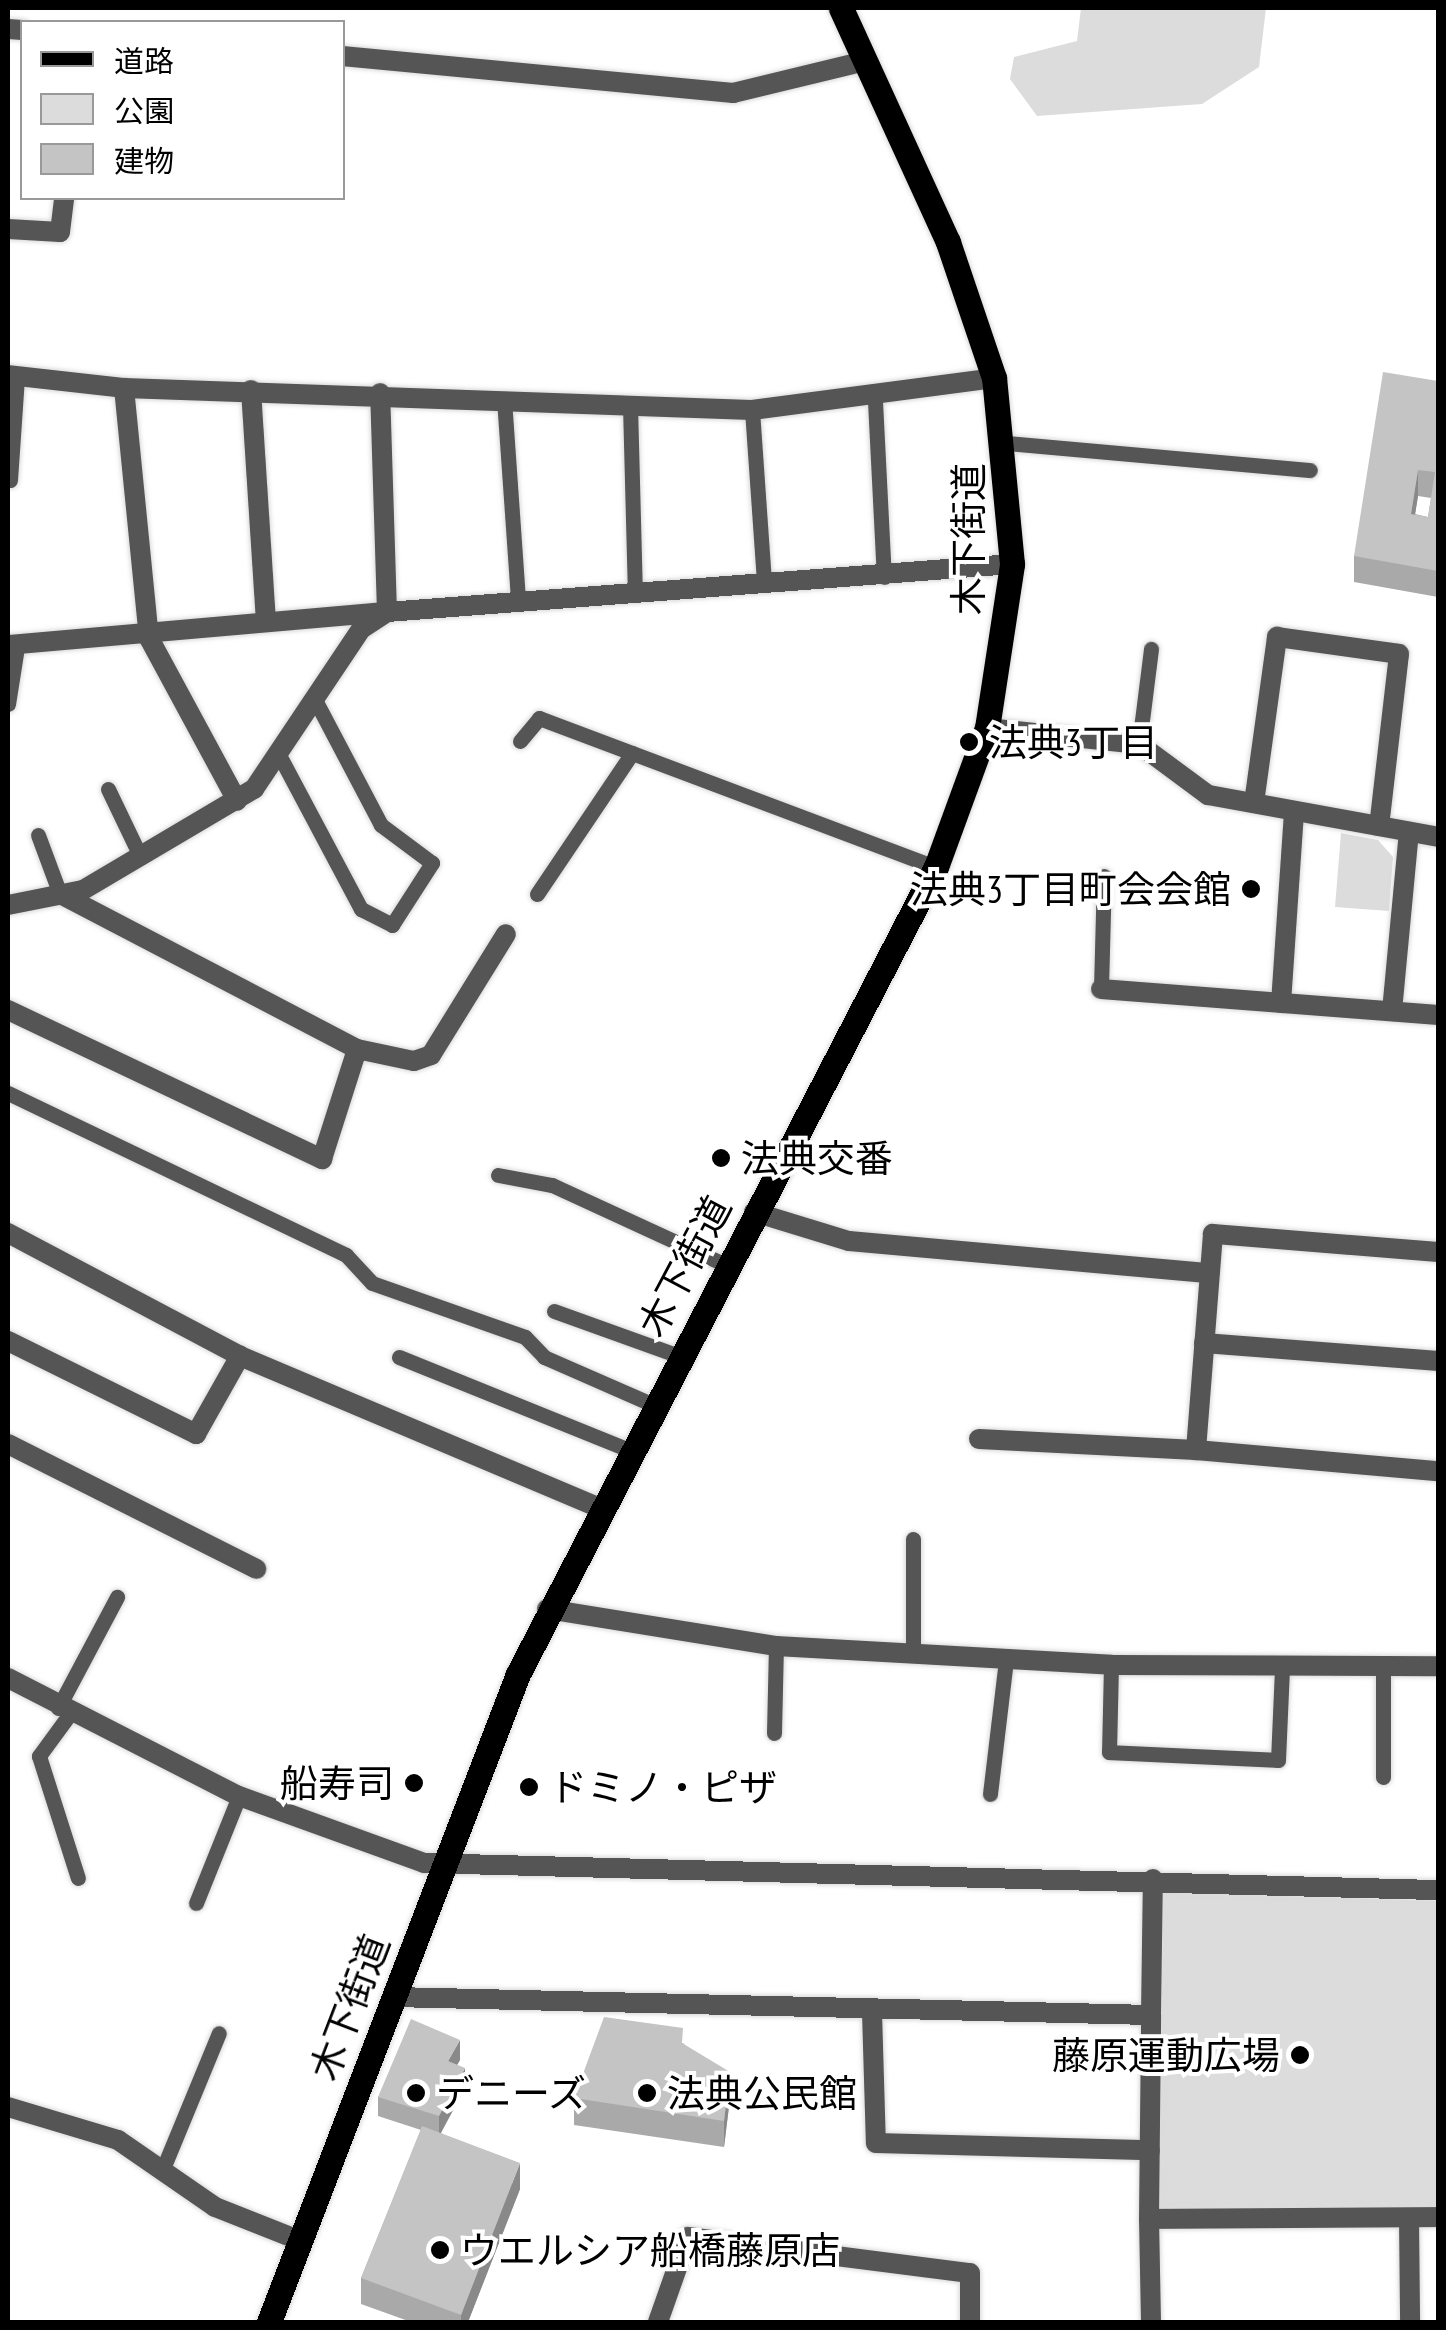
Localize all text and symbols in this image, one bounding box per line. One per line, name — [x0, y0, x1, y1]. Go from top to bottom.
legend — [20, 20, 345, 200]
text: 道路 — [114, 41, 174, 80]
text: 公園 — [114, 91, 174, 130]
text: 建物 — [114, 141, 174, 180]
street label: 木下街道 — [945, 463, 991, 615]
place label: 法典3丁目 — [989, 719, 1158, 765]
marker: 法典3丁目 — [958, 731, 980, 753]
place label: 法典3丁目町会会館 — [910, 866, 1231, 912]
marker: 法典3丁目町会会館 — [1240, 878, 1262, 900]
place label: 法典交番 — [741, 1135, 893, 1181]
marker: 法典交番 — [710, 1147, 732, 1169]
street label: 木下街道 — [628, 1188, 740, 1344]
place label: 船寿司 — [280, 1760, 394, 1806]
place label: ドミノ・ピザ — [549, 1764, 777, 1810]
marker: 船寿司 — [403, 1772, 425, 1794]
marker: ドミノ・ピザ — [518, 1776, 540, 1798]
street label: 木下街道 — [300, 1928, 398, 2086]
place label: 藤原運動広場 — [1052, 2032, 1280, 2078]
marker: 藤原運動広場 — [1289, 2044, 1311, 2066]
place label: デニーズ — [436, 2070, 588, 2116]
place label: 法典公民館 — [667, 2070, 857, 2116]
marker: デニーズ — [405, 2082, 427, 2104]
marker: 法典公民館 — [636, 2082, 658, 2104]
place label: ウエルシア船橋藤原店 — [460, 2227, 840, 2273]
marker: ウエルシア船橋藤原店 — [429, 2239, 451, 2261]

